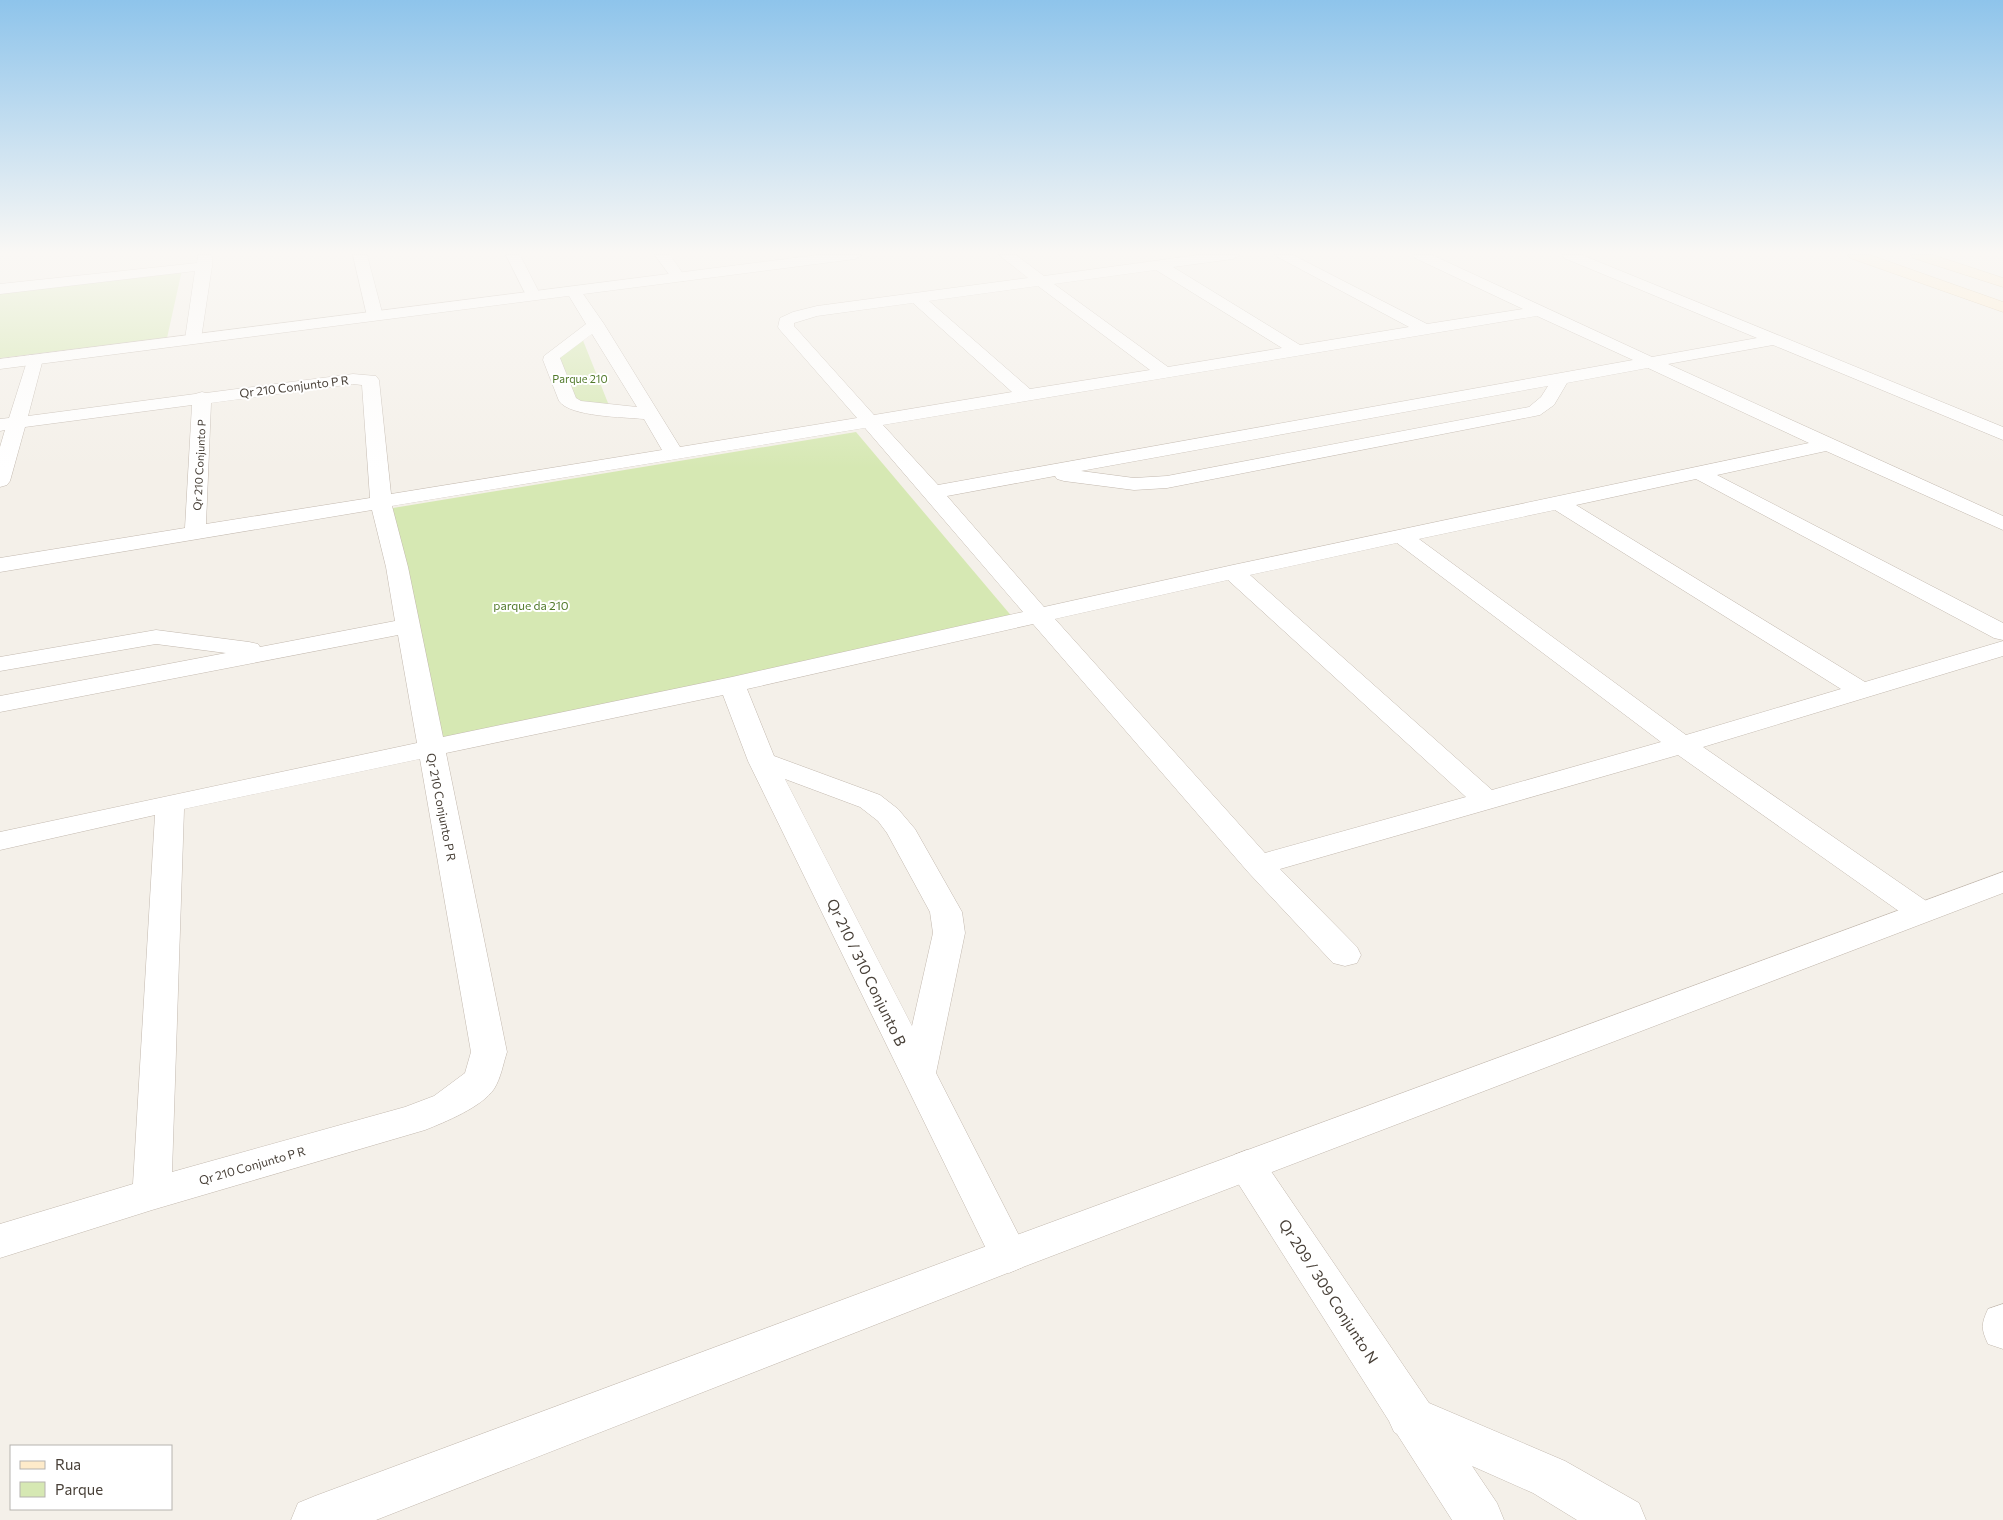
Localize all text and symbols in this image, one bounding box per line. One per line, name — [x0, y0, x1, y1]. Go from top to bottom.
street label: Qr 210 Conjunto P R — [239, 372, 349, 400]
park label: Parque 210 — [552, 372, 608, 385]
street label: Qr 210 Conjunto P — [190, 419, 208, 511]
park label: parque da 210 — [493, 598, 569, 612]
street label: Qr 210 Conjunto P R — [425, 752, 459, 862]
street label: Qr 210 / 310 Conjunto B — [823, 895, 911, 1049]
street label: Qr 210 Conjunto P R — [197, 1143, 307, 1187]
street label: Qr 209 / 309 Conjunto N — [1275, 1215, 1383, 1367]
legend — [10, 1445, 172, 1510]
text: Rua — [55, 1455, 81, 1473]
text: Parque — [55, 1480, 103, 1498]

